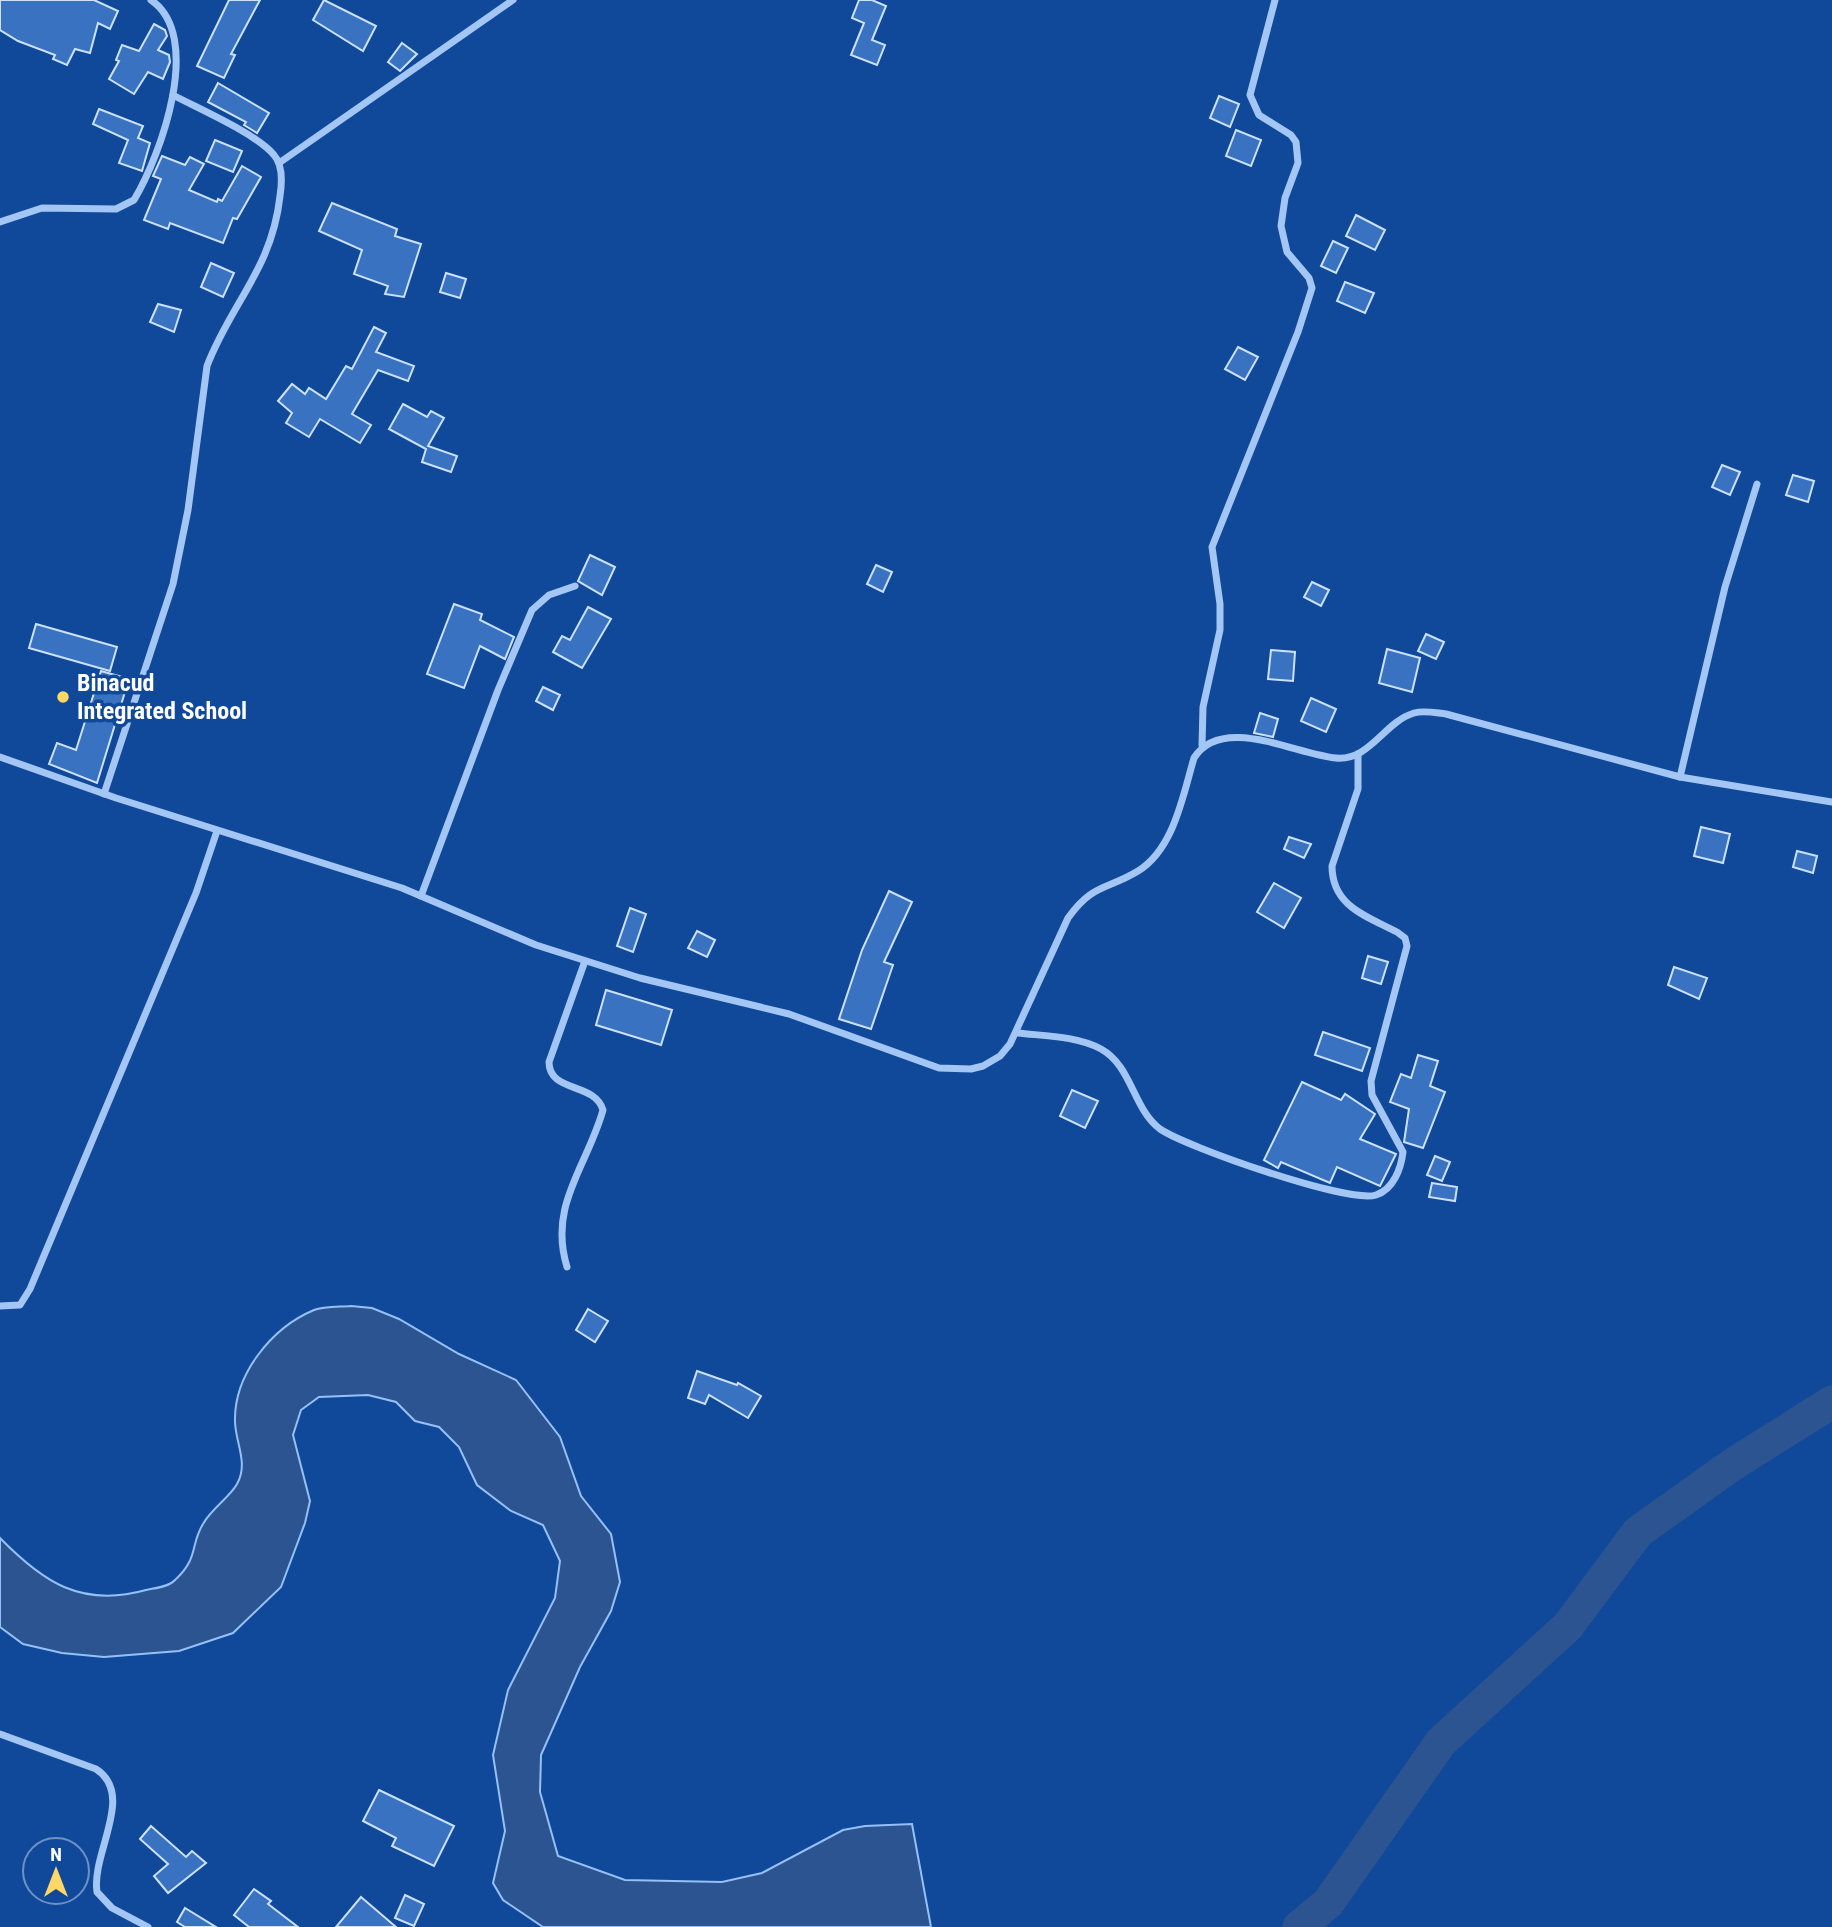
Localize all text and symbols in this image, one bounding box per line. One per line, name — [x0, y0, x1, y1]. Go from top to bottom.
place label: Binacud Integrated School — [77, 669, 247, 725]
marker: Binacud Integrated School — [55, 689, 71, 705]
north arrow — [21, 1836, 91, 1906]
text: N — [50, 1843, 62, 1866]

